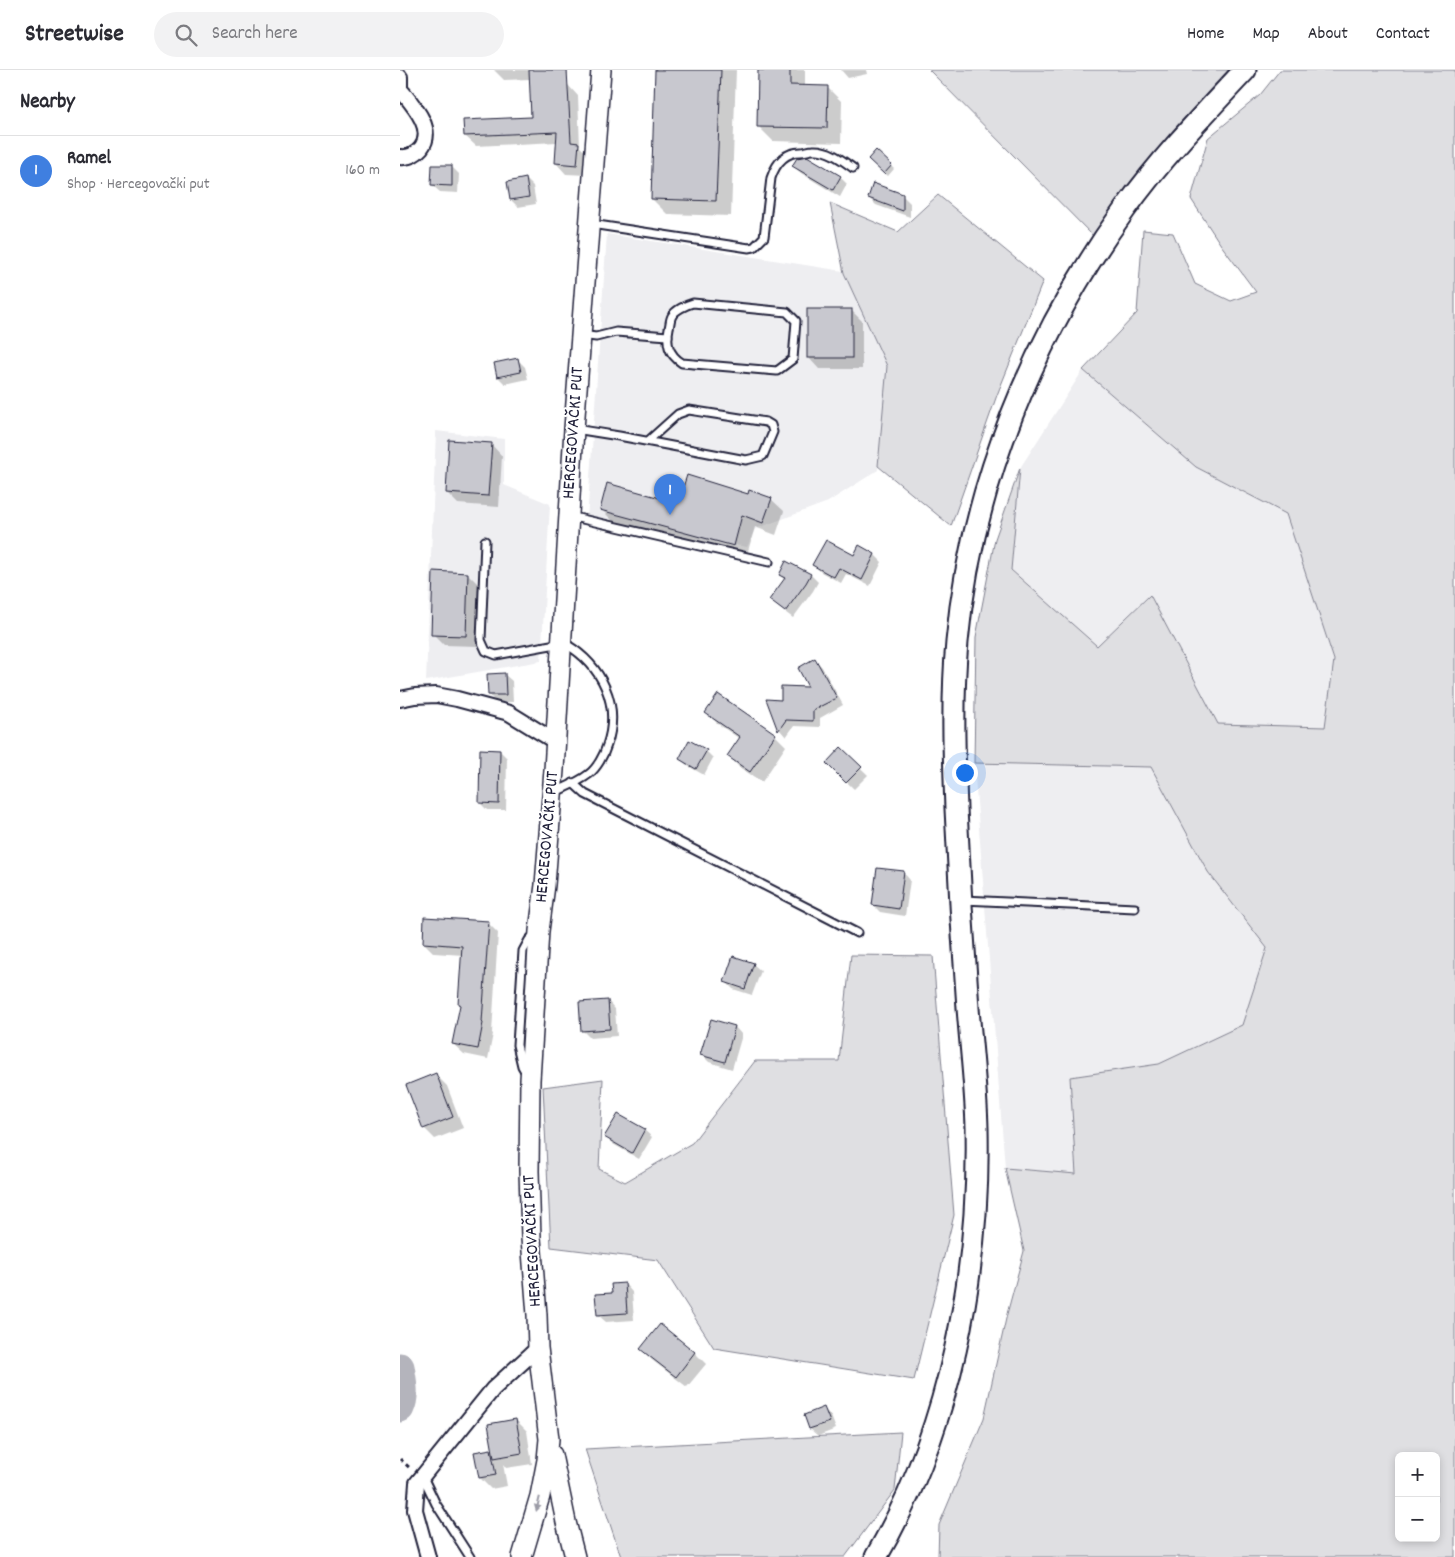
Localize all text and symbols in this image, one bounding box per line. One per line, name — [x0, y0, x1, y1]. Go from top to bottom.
search box — [154, 12, 504, 57]
text: Streetwise — [25, 18, 124, 52]
icon: search — [172, 21, 200, 49]
text: Search here — [212, 21, 298, 48]
text: Home — [1187, 22, 1224, 47]
text: Map — [1252, 22, 1280, 47]
text: About — [1308, 22, 1348, 47]
text: Contact — [1376, 22, 1430, 47]
text: Nearby — [20, 88, 75, 118]
text: Ramel — [67, 146, 111, 173]
text: 1 — [34, 159, 38, 182]
text: 160 m — [345, 159, 380, 182]
text: Shop · Hercegovački put — [67, 173, 210, 196]
street label: HERCEGOVAČKI PUT — [557, 366, 591, 500]
pin: 1 — [654, 474, 686, 515]
your location — [952, 760, 978, 786]
street label: HERCEGOVAČKI PUT — [530, 770, 566, 904]
street label: HERCEGOVAČKI PUT — [517, 1174, 549, 1308]
map controls — [1395, 1452, 1440, 1542]
button: + — [1395, 1452, 1440, 1497]
one-way arrow — [534, 1497, 542, 1512]
button: − — [1395, 1497, 1440, 1542]

